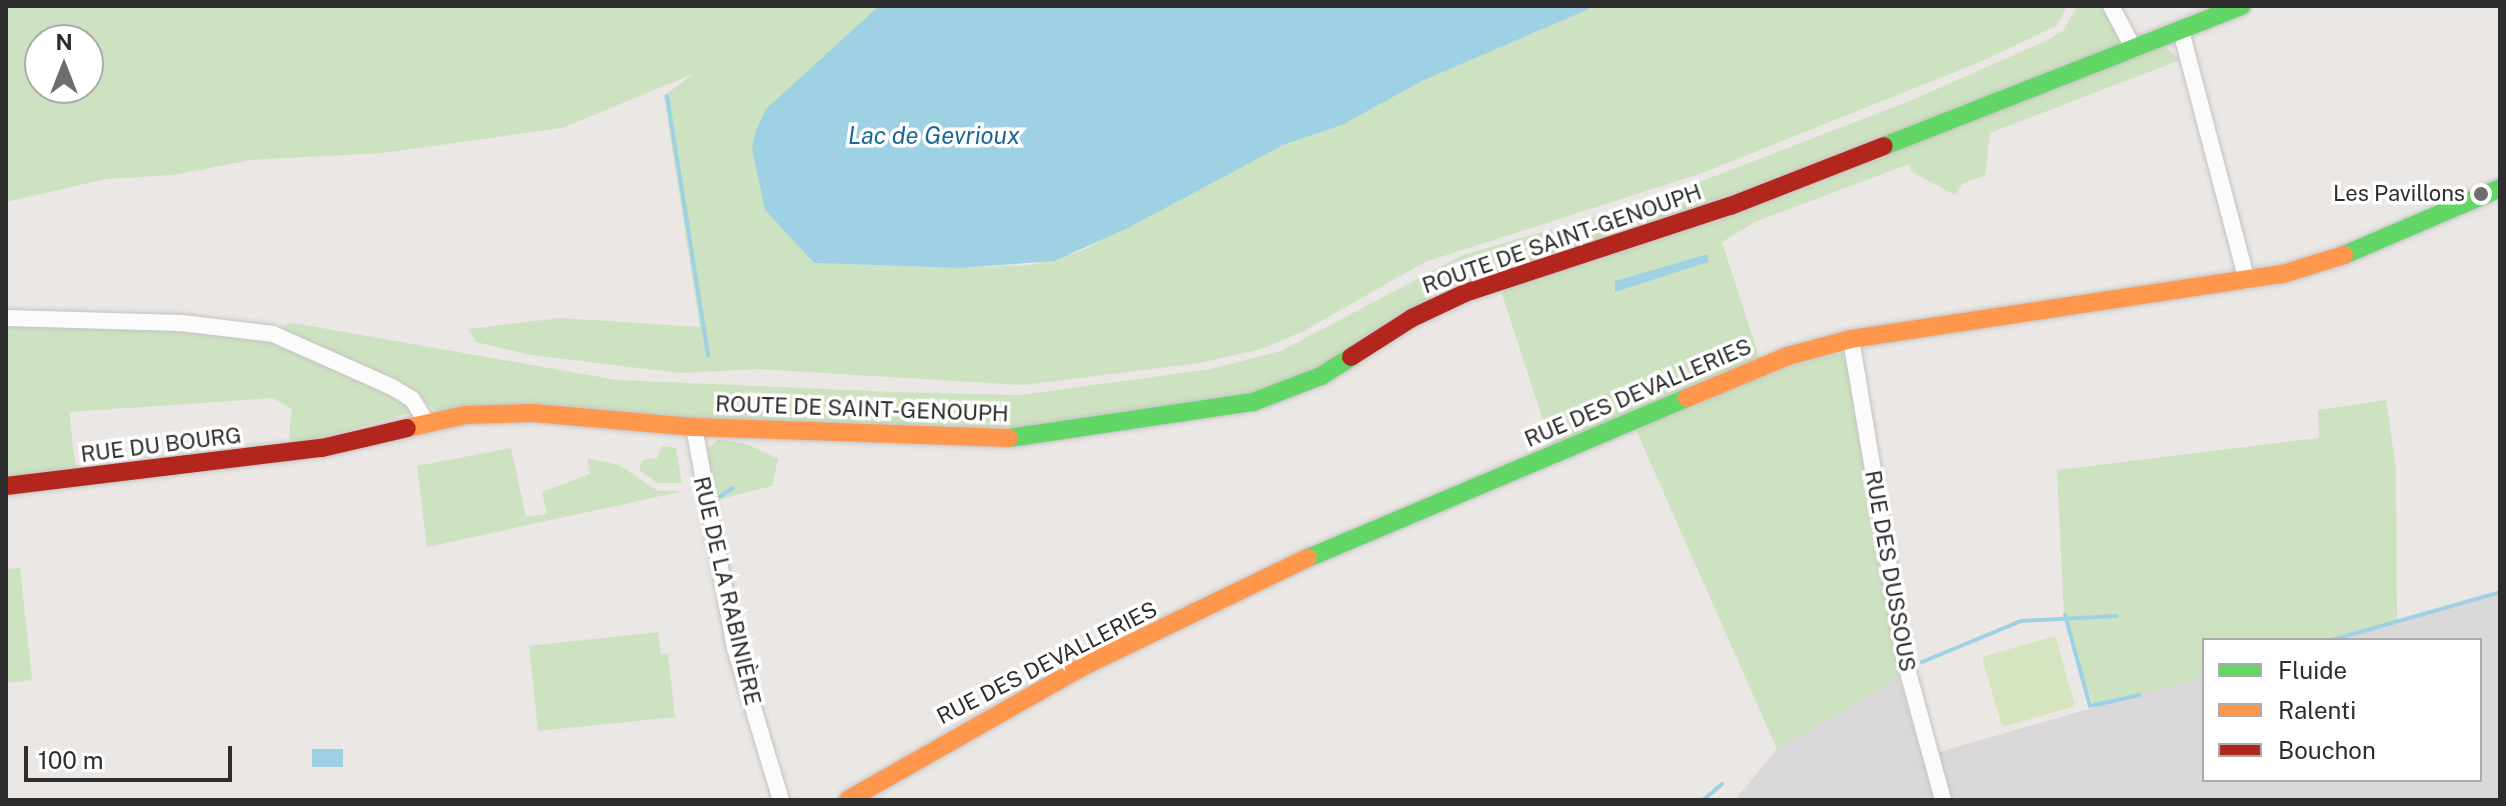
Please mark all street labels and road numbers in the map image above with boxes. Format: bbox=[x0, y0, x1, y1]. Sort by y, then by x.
street label: ROUTE DE SAINT-GENOUPH bbox=[1419, 179, 1705, 299]
street label: RUE DES DEVALLERIES bbox=[1521, 333, 1755, 453]
street label: ROUTE DE SAINT-GENOUPH bbox=[715, 391, 1009, 427]
street label: RUE DU BOURG bbox=[79, 422, 243, 468]
street label: RUE DES DUSSOUS bbox=[1859, 468, 1921, 674]
street label: RUE DE LA RABINIÈRE bbox=[688, 474, 766, 708]
street label: RUE DES DEVALLERIES bbox=[932, 596, 1162, 730]

